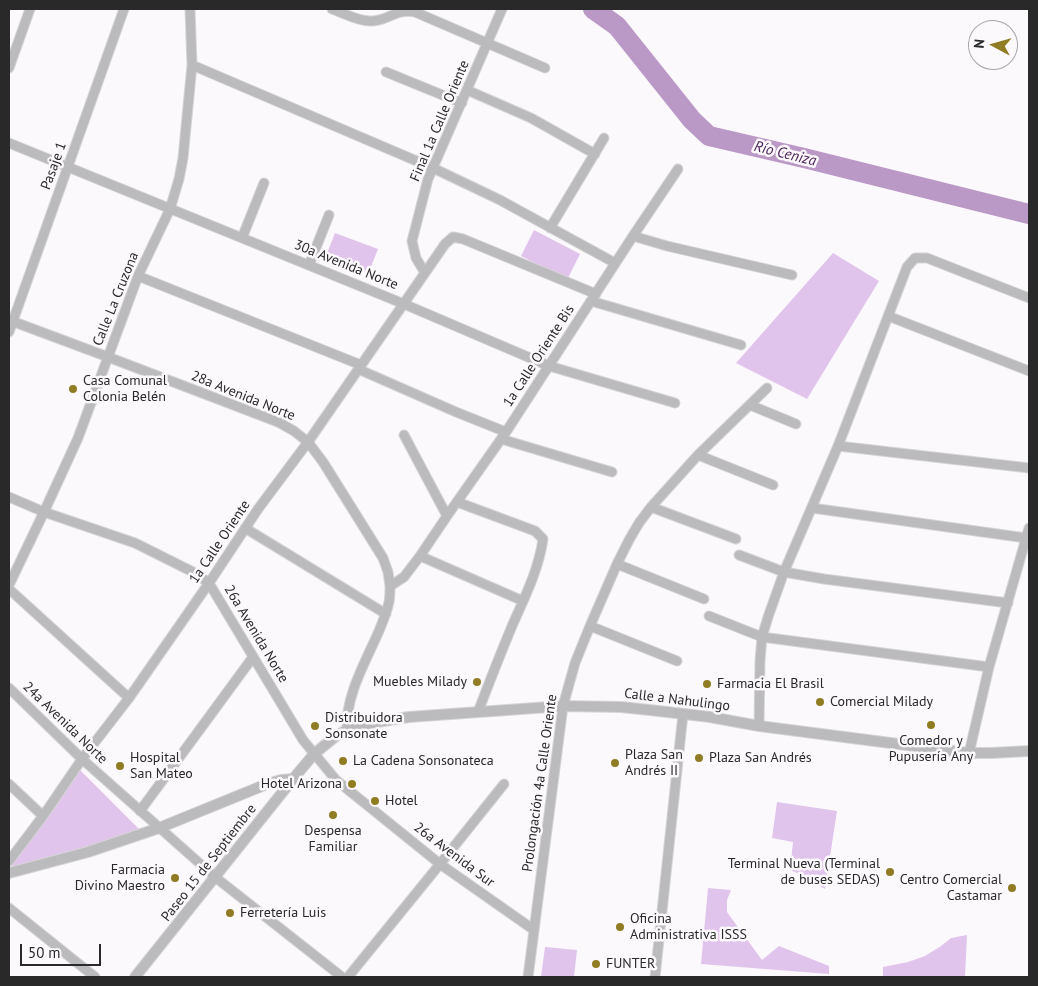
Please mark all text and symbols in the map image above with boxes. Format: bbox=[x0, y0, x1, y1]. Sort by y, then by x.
north arrow bbox=[968, 20, 1018, 70]
text: N bbox=[970, 38, 989, 49]
street label: Final 1a Calle Oriente bbox=[407, 58, 473, 184]
water label: Río Ceniza bbox=[752, 138, 818, 170]
street label: Pasaje 1 bbox=[38, 140, 70, 192]
street label: 30a Avenida Norte bbox=[291, 236, 401, 294]
street label: Calle La Cruzona bbox=[90, 250, 142, 348]
street label: 1a Calle Oriente Bis bbox=[500, 302, 578, 410]
street label: 28a Avenida Norte bbox=[188, 367, 298, 425]
place label: Casa Comunal Colonia Belén bbox=[83, 373, 167, 406]
marker: Casa Comunal Colonia Belén bbox=[67, 383, 79, 395]
street label: 1a Calle Oriente bbox=[186, 497, 254, 587]
street label: 26a Avenida Norte bbox=[220, 582, 292, 686]
place label: Muebles Milady bbox=[373, 674, 467, 690]
marker: Muebles Milady bbox=[471, 676, 483, 688]
place label: Farmacia El Brasil bbox=[717, 676, 824, 692]
street label: 24a Avenida Norte bbox=[19, 678, 111, 768]
marker: Farmacia El Brasil bbox=[701, 678, 713, 690]
street label: Calle a Nahulingo bbox=[623, 685, 731, 715]
street label: Prolongación 4a Calle Oriente bbox=[519, 693, 561, 873]
place label: Comercial Milady bbox=[830, 694, 933, 710]
marker: Comercial Milady bbox=[814, 696, 826, 708]
place label: Distribuidora Sonsonate bbox=[325, 710, 403, 742]
marker: Comedor y Pupusería Any bbox=[925, 719, 937, 731]
marker: Distribuidora Sonsonate bbox=[309, 720, 321, 732]
place label: Comedor y Pupusería Any bbox=[889, 733, 973, 766]
place label: Plaza San Andrés II bbox=[625, 747, 683, 780]
place label: Hospital San Mateo bbox=[130, 750, 193, 782]
place label: Plaza San Andrés bbox=[709, 750, 812, 766]
marker: Plaza San Andrés bbox=[693, 752, 705, 764]
place label: La Cadena Sonsonateca bbox=[353, 753, 494, 769]
marker: La Cadena Sonsonateca bbox=[337, 755, 349, 767]
marker: Plaza San Andrés II bbox=[609, 757, 621, 769]
marker: Hospital San Mateo bbox=[114, 760, 126, 772]
place label: Hotel Arizona bbox=[261, 776, 342, 792]
marker: Hotel Arizona bbox=[346, 778, 358, 790]
place label: Hotel bbox=[385, 793, 418, 809]
marker: Hotel bbox=[369, 795, 381, 807]
street label: Paseo 15 de Septiembre bbox=[158, 801, 260, 925]
marker: Despensa Familiar bbox=[327, 809, 339, 821]
street label: 26a Avenida Sur bbox=[410, 819, 498, 891]
place label: Despensa Familiar bbox=[304, 823, 362, 856]
place label: Terminal Nueva (Terminal de buses SEDAS) bbox=[728, 856, 880, 889]
place label: Farmacia Divino Maestro bbox=[75, 862, 165, 894]
marker: Terminal Nueva (Terminal de buses SEDAS) bbox=[884, 866, 896, 878]
marker: Farmacia Divino Maestro bbox=[169, 872, 181, 884]
place label: Centro Comercial Castamar bbox=[900, 872, 1002, 904]
marker: Centro Comercial Castamar bbox=[1006, 882, 1018, 894]
place label: Ferretería Luis bbox=[240, 905, 326, 921]
marker: Ferretería Luis bbox=[224, 907, 236, 919]
place label: Oficina Administrativa ISSS bbox=[630, 911, 747, 944]
marker: Oficina Administrativa ISSS bbox=[614, 921, 626, 933]
scale bar bbox=[22, 934, 104, 966]
text: 50 m bbox=[28, 943, 61, 962]
place label: FUNTER bbox=[606, 956, 655, 972]
marker: FUNTER bbox=[590, 958, 602, 970]

